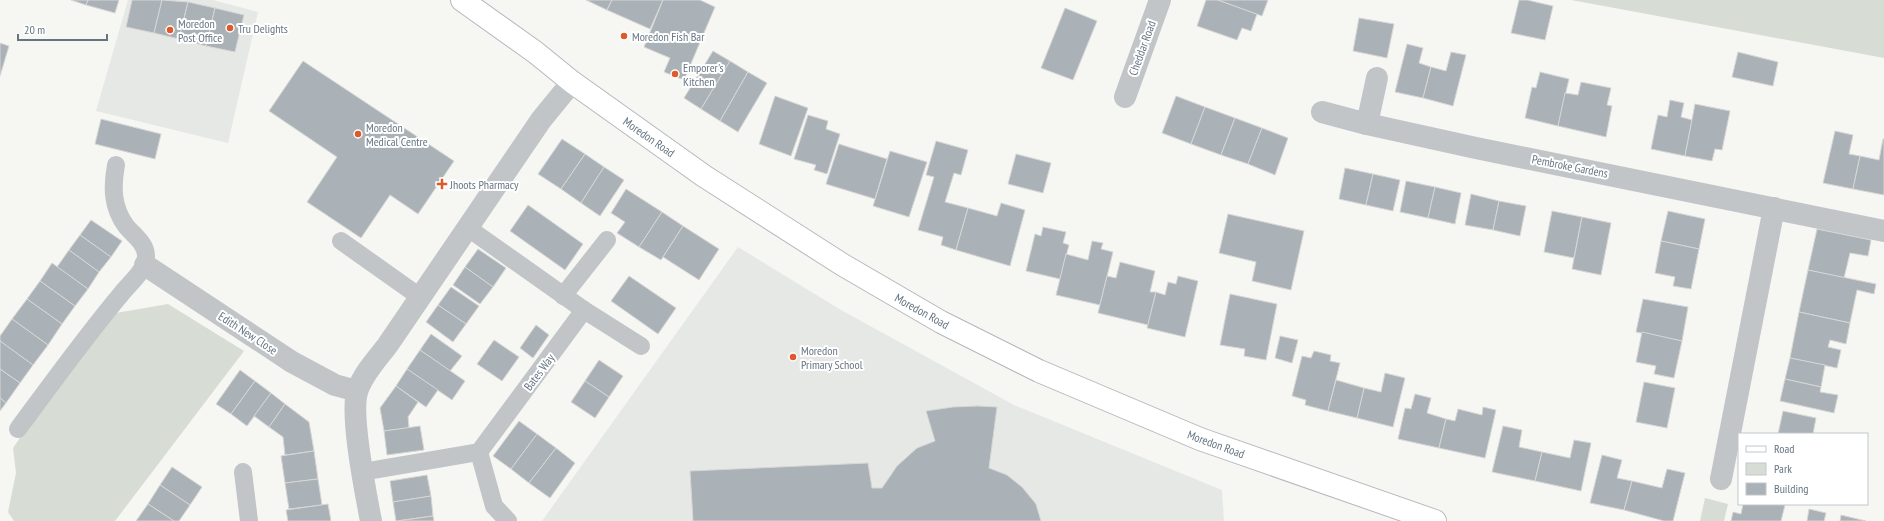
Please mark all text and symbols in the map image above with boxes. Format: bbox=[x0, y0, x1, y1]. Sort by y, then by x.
scale bar bbox=[18, 16, 107, 42]
place label: Moredon Post Office bbox=[178, 16, 222, 45]
street label: Cheddar Road bbox=[1125, 19, 1159, 77]
place label: Tru Delights bbox=[238, 21, 288, 36]
text: 20 m bbox=[24, 22, 45, 37]
marker: Tru Delights bbox=[225, 23, 235, 33]
marker: Moredon Post Office bbox=[165, 25, 175, 35]
place label: Moredon Fish Bar bbox=[632, 29, 705, 44]
marker: Moredon Fish Bar bbox=[619, 31, 629, 41]
place label: Emporer's Kitchen bbox=[683, 60, 724, 89]
marker: Emporer's Kitchen bbox=[670, 69, 680, 79]
street label: Moredon Road bbox=[620, 114, 678, 160]
place label: Moredon Medical Centre bbox=[366, 120, 428, 149]
marker: Moredon Medical Centre bbox=[353, 129, 363, 139]
street label: Pembroke Gardens bbox=[1531, 151, 1609, 181]
place label: Jhoots Pharmacy bbox=[449, 177, 519, 192]
marker: Jhoots Pharmacy bbox=[437, 179, 447, 189]
street label: Moredon Road bbox=[892, 290, 952, 332]
street label: Edith New Close bbox=[216, 308, 280, 358]
place label: Moredon Primary School bbox=[801, 343, 863, 372]
street label: Bates Way bbox=[520, 350, 558, 393]
marker: Moredon Primary School bbox=[788, 352, 798, 362]
street label: Moredon Road bbox=[1185, 427, 1247, 461]
legend bbox=[1738, 433, 1868, 505]
text: Road bbox=[1774, 441, 1794, 456]
text: Park bbox=[1774, 461, 1792, 476]
text: Building bbox=[1774, 481, 1809, 496]

